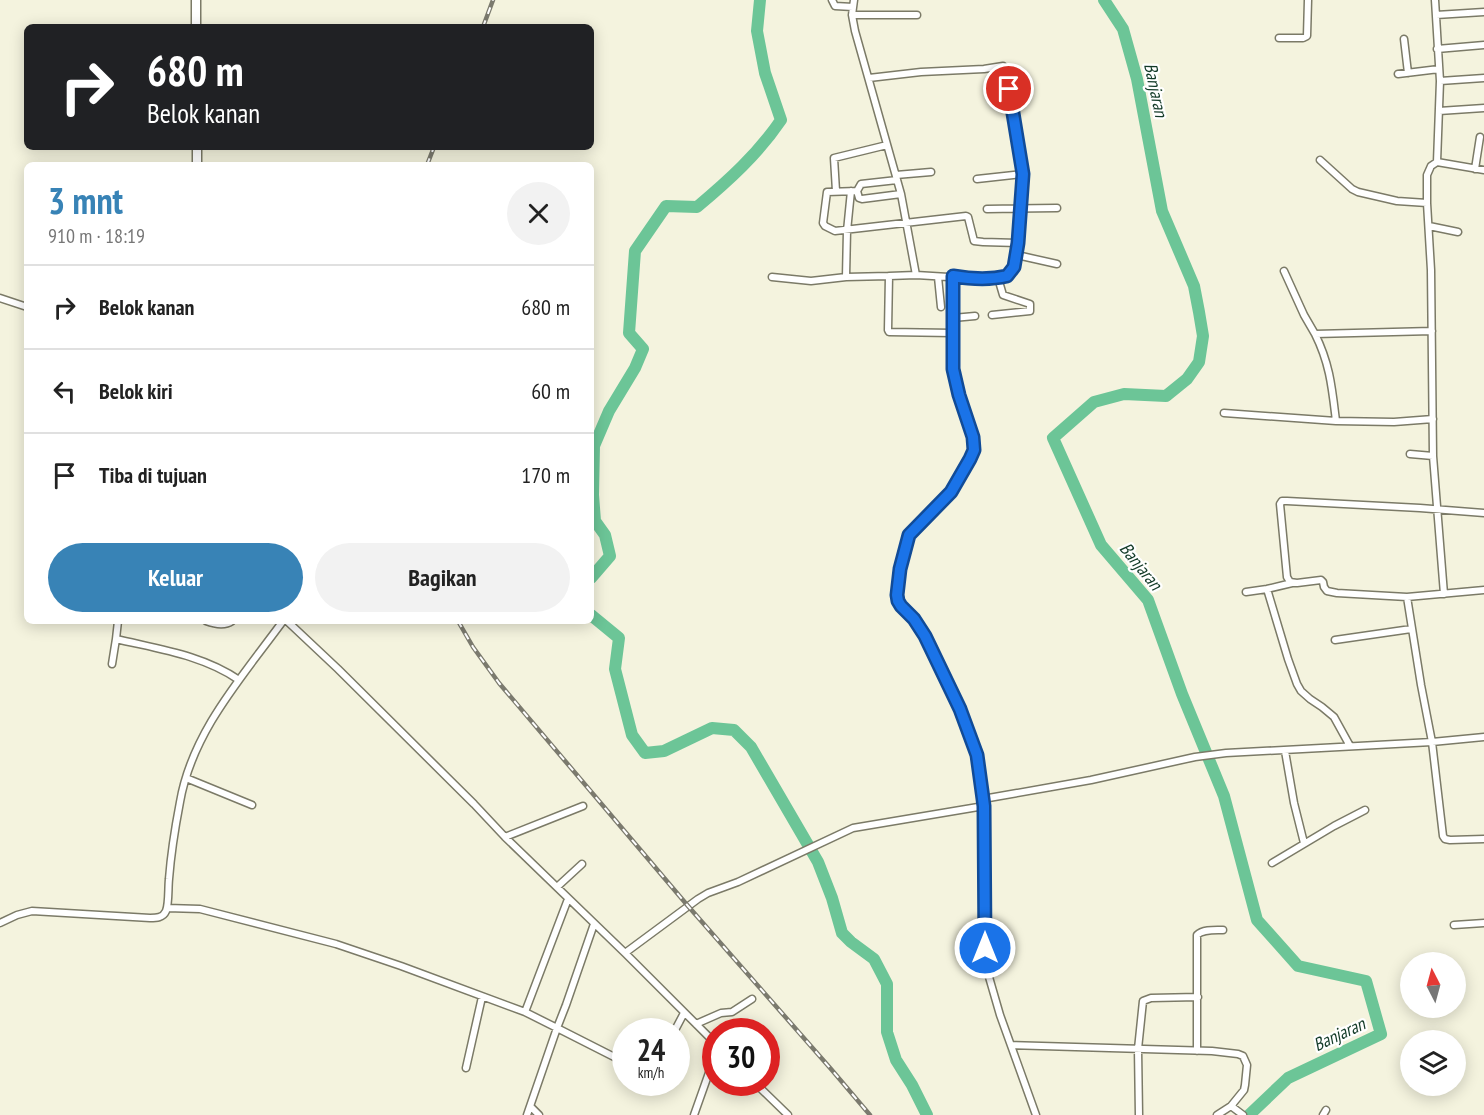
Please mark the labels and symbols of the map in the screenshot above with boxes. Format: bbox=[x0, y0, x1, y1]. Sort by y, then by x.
water label: Banjaran bbox=[1139, 61, 1173, 120]
pin bbox=[983, 63, 1034, 114]
water label: Banjaran bbox=[1115, 538, 1168, 595]
position arrow bbox=[953, 916, 1017, 980]
north arrow bbox=[1400, 952, 1466, 1018]
water label: Banjaran bbox=[1309, 1012, 1370, 1056]
speed limit sign: 30 bbox=[702, 1018, 780, 1096]

